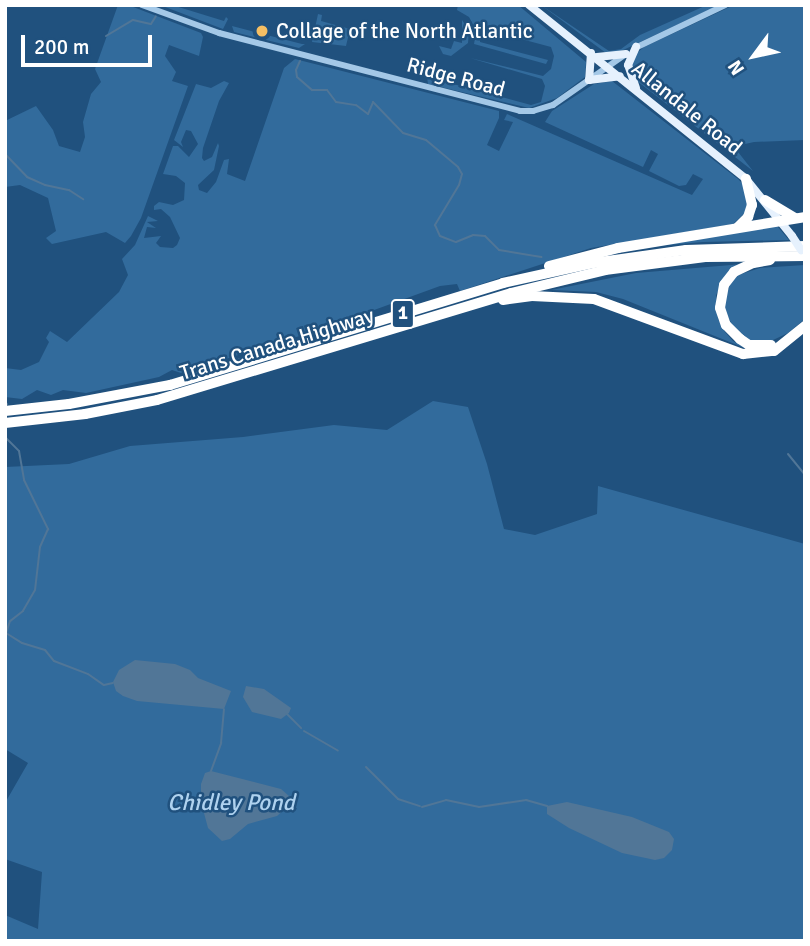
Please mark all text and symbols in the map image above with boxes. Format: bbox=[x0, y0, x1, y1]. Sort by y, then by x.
place label: Collage of the North Atlantic bbox=[276, 18, 533, 44]
scale bar bbox=[24, 21, 156, 65]
north arrow bbox=[719, 21, 789, 91]
marker: Collage of the North Atlantic bbox=[254, 23, 270, 39]
text: 200 m bbox=[34, 34, 89, 60]
street label: Ridge Road bbox=[404, 52, 508, 102]
text: N bbox=[723, 55, 750, 80]
street label: Allandale Road bbox=[627, 56, 747, 160]
road number: 1 bbox=[391, 298, 415, 330]
street label: Trans Canada Highway bbox=[177, 302, 377, 386]
water label: Chidley Pond bbox=[167, 789, 295, 817]

